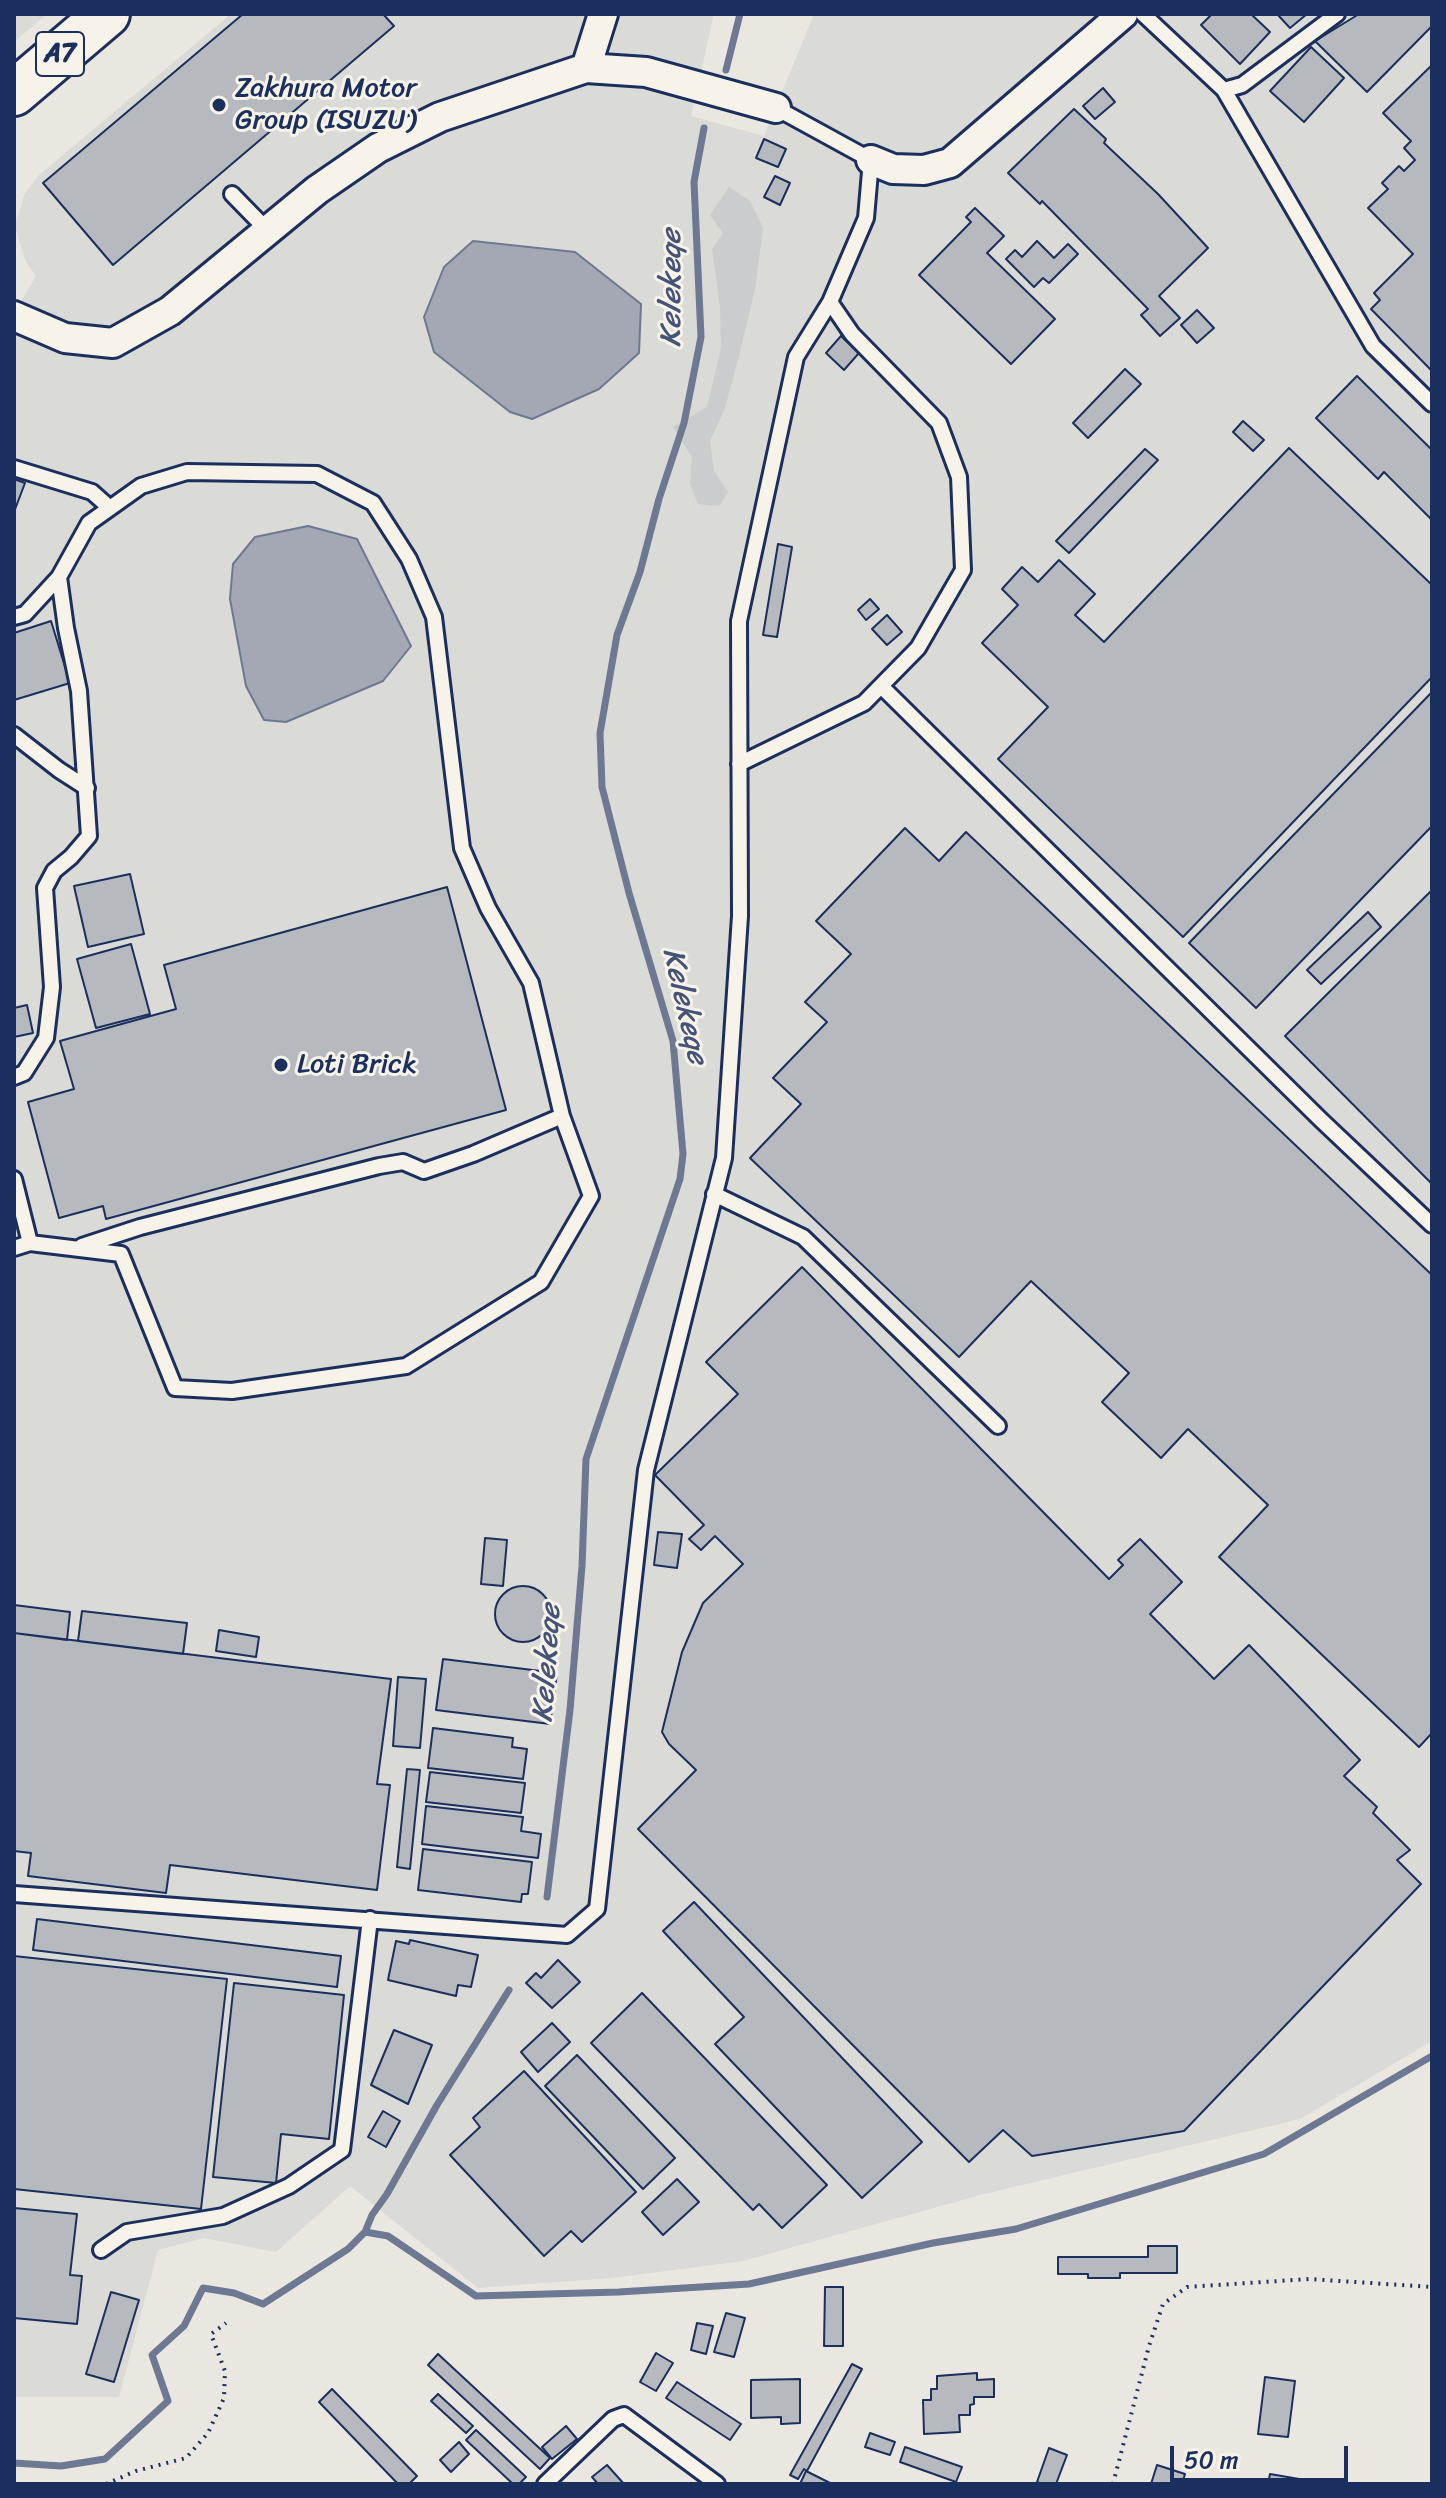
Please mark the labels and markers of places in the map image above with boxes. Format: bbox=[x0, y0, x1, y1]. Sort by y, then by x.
place label: Zakhura Motor Group (ISUZU) bbox=[235, 72, 417, 138]
marker: Zakhura Motor Group (ISUZU) bbox=[210, 96, 228, 114]
place label: Loti Brick bbox=[297, 1048, 417, 1082]
marker: Loti Brick bbox=[272, 1056, 290, 1074]

